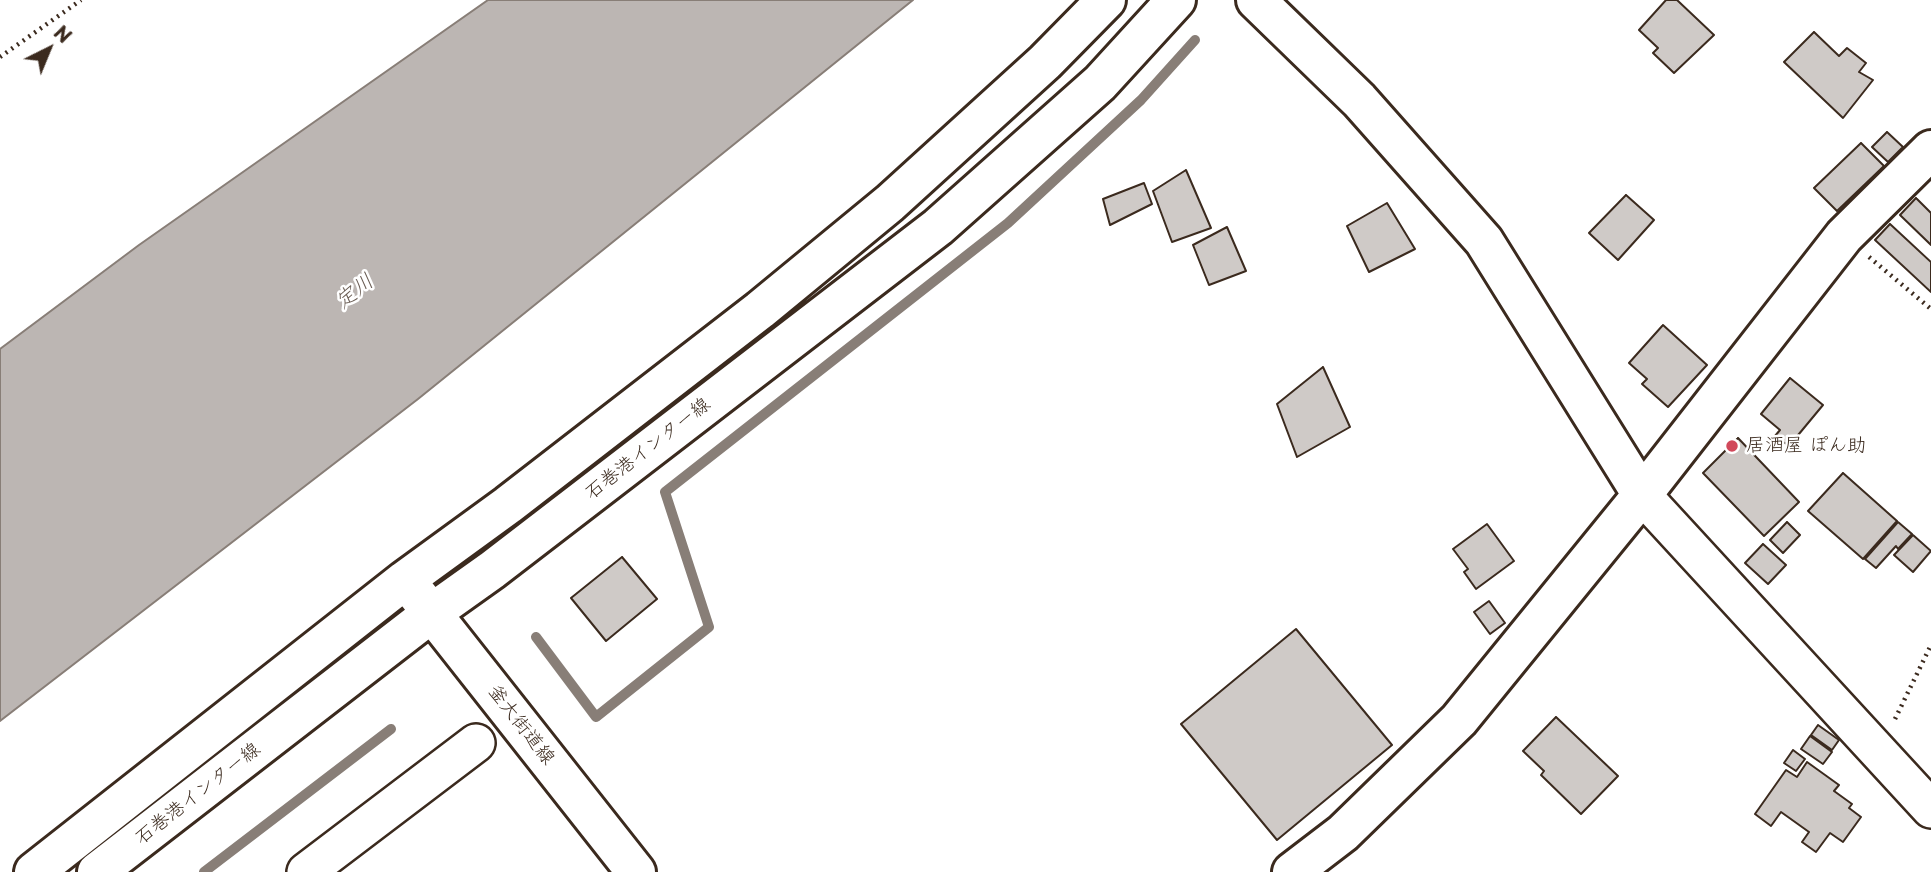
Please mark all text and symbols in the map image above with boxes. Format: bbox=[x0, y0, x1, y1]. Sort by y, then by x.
north arrow bbox=[14, 14, 84, 84]
text: N bbox=[48, 18, 78, 49]
water label: 定川 bbox=[331, 269, 379, 315]
street label: 石巻港インター線 bbox=[581, 393, 715, 505]
place label: 居酒屋 ぽん助 bbox=[1746, 435, 1866, 457]
marker: 居酒屋 ぽん助 bbox=[1724, 438, 1740, 454]
street label: 釜大街道線 bbox=[483, 681, 559, 769]
street label: 石巻港インター線 bbox=[131, 738, 265, 850]

